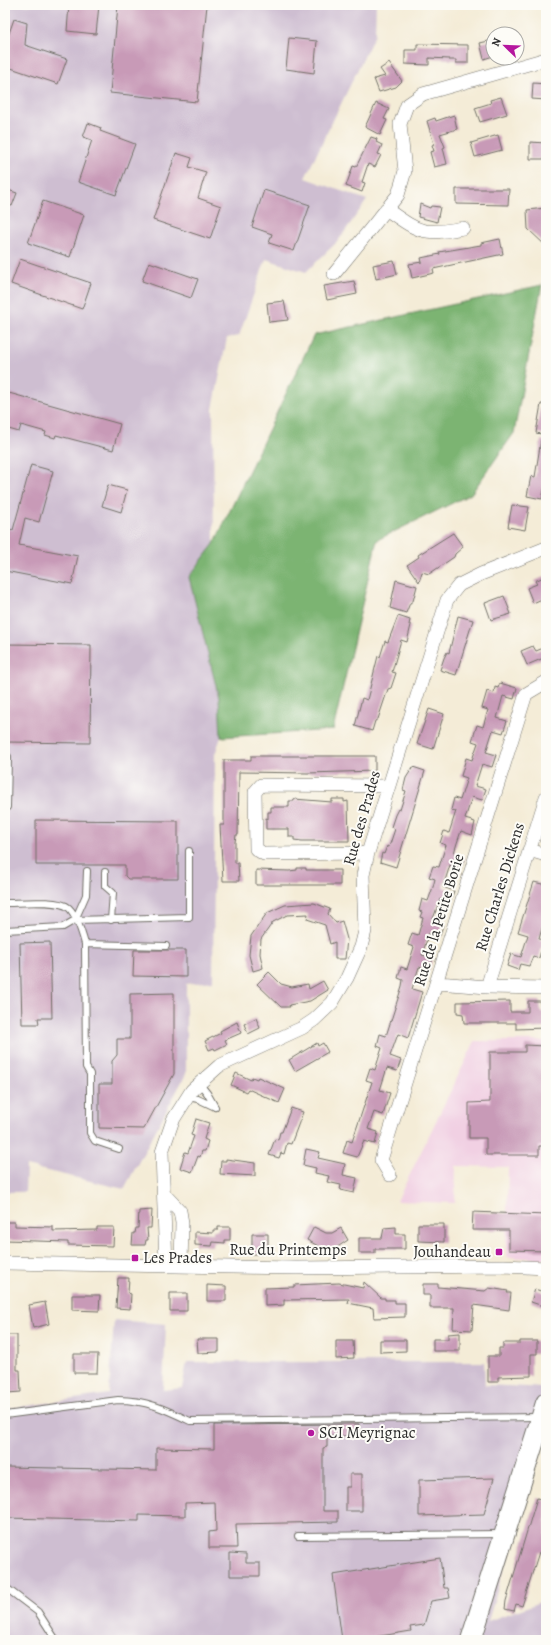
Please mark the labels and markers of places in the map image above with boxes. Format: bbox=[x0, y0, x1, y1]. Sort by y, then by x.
place label: Jouhandeau bbox=[413, 1241, 491, 1263]
place label: Les Prades bbox=[143, 1247, 212, 1269]
marker: Jouhandeau bbox=[494, 1247, 504, 1257]
marker: Les Prades bbox=[130, 1253, 140, 1263]
place label: SCI Meyrignac bbox=[319, 1422, 416, 1444]
marker: SCI Meyrignac bbox=[306, 1428, 316, 1438]

